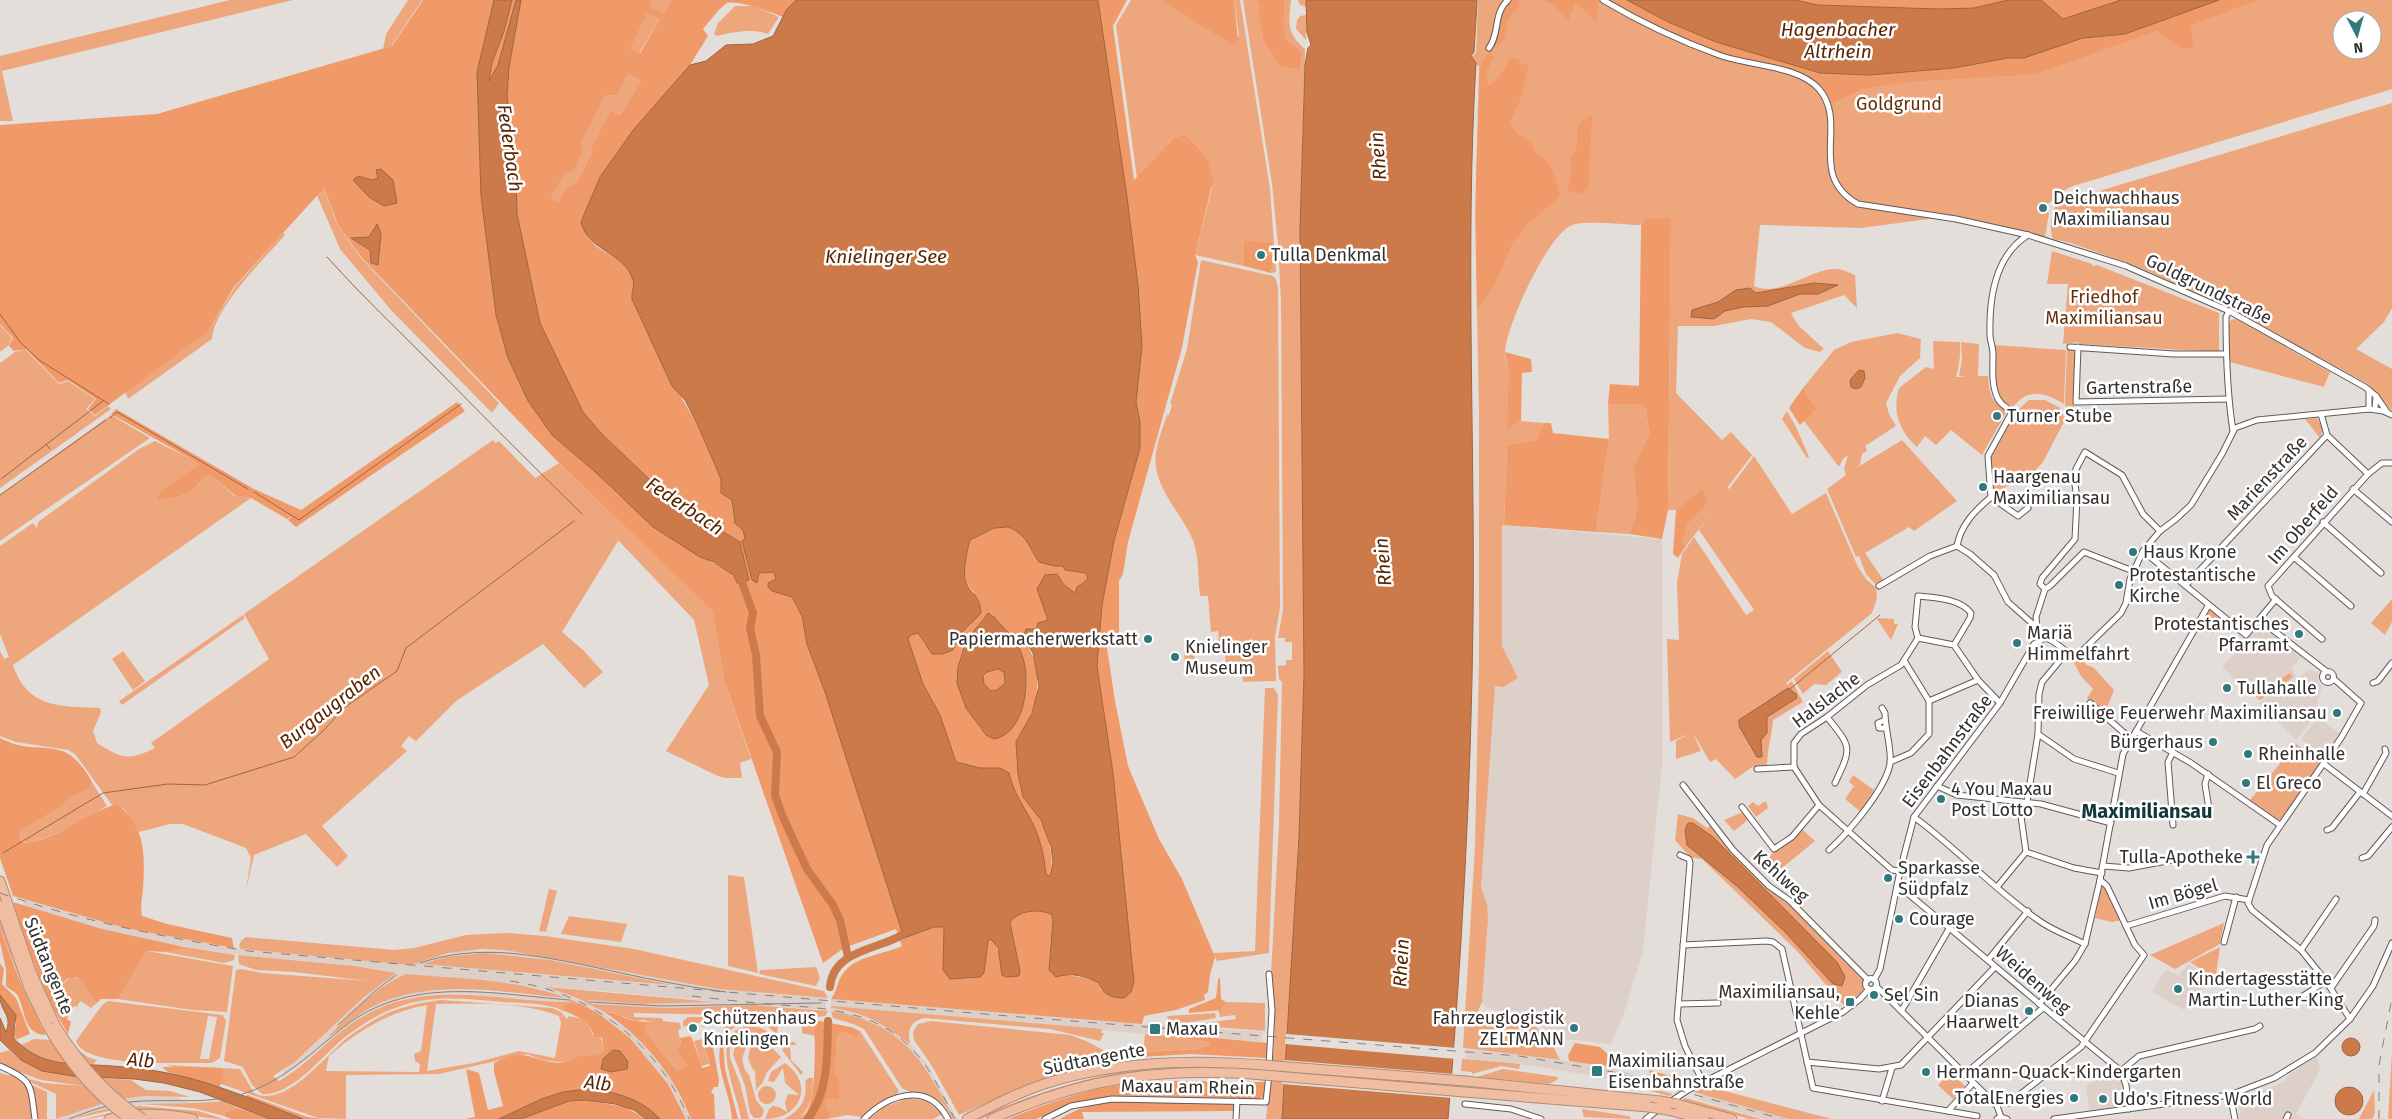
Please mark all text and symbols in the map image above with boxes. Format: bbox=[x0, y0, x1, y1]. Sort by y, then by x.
north arrow bbox=[2332, 10, 2382, 60]
water label: Hagenbacher Altrhein bbox=[1781, 18, 1896, 63]
text: N bbox=[2353, 38, 2364, 56]
park label: Goldgrund bbox=[1856, 93, 1942, 115]
water label: Federbach bbox=[492, 103, 528, 193]
water label: Rhein bbox=[1365, 131, 1391, 181]
place label: Deichwachhaus Maximiliansau bbox=[2053, 187, 2180, 230]
marker: Deichwachhaus Maximiliansau bbox=[2037, 202, 2049, 214]
place label: Tulla Denkmal bbox=[1271, 244, 1387, 266]
water label: Knielinger See bbox=[825, 245, 947, 268]
marker: Tulla Denkmal bbox=[1255, 249, 1267, 261]
street label: Goldgrundstraße bbox=[2142, 249, 2276, 329]
park label: Friedhof Maximiliansau bbox=[2045, 286, 2163, 329]
street label: Gartenstraße bbox=[2086, 375, 2192, 399]
place label: Turner Stube bbox=[2007, 405, 2112, 427]
marker: Turner Stube bbox=[1991, 410, 2003, 422]
street label: Marienstraße bbox=[2222, 431, 2312, 525]
place label: Haargenau Maximiliansau bbox=[1993, 466, 2110, 509]
water label: Federbach bbox=[642, 472, 728, 540]
marker: Haargenau Maximiliansau bbox=[1977, 481, 1989, 493]
street label: Im Oberfeld bbox=[2263, 481, 2343, 569]
water label: Rhein bbox=[1369, 537, 1397, 587]
place label: Haus Krone bbox=[2143, 541, 2237, 563]
marker: Haus Krone bbox=[2127, 546, 2139, 558]
place label: Protestantische Kirche bbox=[2129, 564, 2256, 607]
marker: Protestantische Kirche bbox=[2113, 579, 2125, 591]
place label: Protestantisches Pfarramt bbox=[2153, 613, 2289, 656]
place label: Mariä Himmelfahrt bbox=[2027, 622, 2130, 665]
place label: Papiermacherwerkstatt bbox=[949, 628, 1138, 650]
marker: Protestantisches Pfarramt bbox=[2293, 628, 2305, 640]
marker: Papiermacherwerkstatt bbox=[1142, 633, 1154, 645]
place label: Knielinger Museum bbox=[1185, 636, 1268, 679]
marker: Mariä Himmelfahrt bbox=[2011, 637, 2023, 649]
marker: Knielinger Museum bbox=[1169, 651, 1181, 663]
water label: Burgaugraben bbox=[275, 660, 385, 754]
street label: Halslache bbox=[1788, 667, 1864, 733]
place label: Tullahalle bbox=[2237, 677, 2317, 699]
marker: Tullahalle bbox=[2221, 682, 2233, 694]
street label: Eisenbahnstraße bbox=[1897, 690, 1997, 812]
place label: Freiwillige Feuerwehr Maximiliansau bbox=[2033, 702, 2327, 724]
marker: Freiwillige Feuerwehr Maximiliansau bbox=[2331, 707, 2343, 719]
place label: Bürgerhaus bbox=[2110, 731, 2203, 753]
marker: Bürgerhaus bbox=[2207, 736, 2219, 748]
place label: Rheinhalle bbox=[2258, 743, 2345, 765]
marker: Rheinhalle bbox=[2242, 748, 2254, 760]
place label: El Greco bbox=[2256, 772, 2322, 794]
marker: El Greco bbox=[2240, 777, 2252, 789]
place label: 4 You Maxau Post Lotto bbox=[1951, 778, 2052, 821]
marker: 4 You Maxau Post Lotto bbox=[1935, 793, 1947, 805]
district label: Maximiliansau bbox=[2081, 799, 2213, 823]
street label: Kehlweg bbox=[1748, 845, 1814, 907]
place label: Tulla-Apotheke bbox=[2120, 846, 2243, 868]
marker: Tulla-Apotheke bbox=[2247, 851, 2259, 863]
place label: Sparkasse Südpfalz bbox=[1898, 857, 1980, 900]
marker: Sparkasse Südpfalz bbox=[1882, 872, 1894, 884]
street label: Im Bögel bbox=[2146, 874, 2220, 914]
place label: Courage bbox=[1909, 908, 1975, 930]
marker: Courage bbox=[1893, 913, 1905, 925]
street label: Südtangente bbox=[19, 914, 79, 1018]
water label: Rhein bbox=[1388, 938, 1414, 988]
street label: Weidenweg bbox=[1991, 941, 2076, 1019]
place label: Kindertagesstätte Martin-Luther-King bbox=[2188, 968, 2344, 1011]
place label: Maximiliansau, Kehle bbox=[1718, 981, 1840, 1024]
marker: Kindertagesstätte Martin-Luther-King bbox=[2172, 983, 2184, 995]
place label: Sel Sin bbox=[1884, 984, 1939, 1006]
marker: Sel Sin bbox=[1868, 989, 1880, 1001]
place label: Dianas Haarwelt bbox=[1946, 990, 2019, 1033]
marker: Maximiliansau, Kehle bbox=[1844, 996, 1856, 1008]
marker: Dianas Haarwelt bbox=[2023, 1005, 2035, 1017]
place label: Schützenhaus Knielingen bbox=[703, 1007, 816, 1050]
place label: Fahrzeuglogistik ZELTMANN bbox=[1432, 1007, 1565, 1050]
place label: Maxau bbox=[1166, 1018, 1219, 1040]
marker: Schützenhaus Knielingen bbox=[687, 1022, 699, 1034]
marker: Maxau bbox=[1148, 1022, 1162, 1036]
marker: Fahrzeuglogistik ZELTMANN bbox=[1568, 1022, 1580, 1034]
street label: Südtangente bbox=[1041, 1038, 1147, 1080]
water label: Alb bbox=[125, 1047, 156, 1073]
place label: Maximiliansau Eisenbahnstraße bbox=[1608, 1050, 1744, 1093]
place label: Hermann-Quack-Kindergarten bbox=[1936, 1061, 2182, 1083]
marker: Maximiliansau Eisenbahnstraße bbox=[1590, 1064, 1604, 1078]
marker: Hermann-Quack-Kindergarten bbox=[1920, 1066, 1932, 1078]
water label: Alb bbox=[582, 1070, 613, 1096]
street label: Maxau am Rhein bbox=[1121, 1075, 1255, 1099]
place label: TotalEnergies bbox=[1955, 1087, 2064, 1109]
place label: Udo's Fitness World bbox=[2113, 1088, 2273, 1110]
marker: TotalEnergies bbox=[2068, 1092, 2080, 1104]
marker: Udo's Fitness World bbox=[2097, 1093, 2109, 1105]

